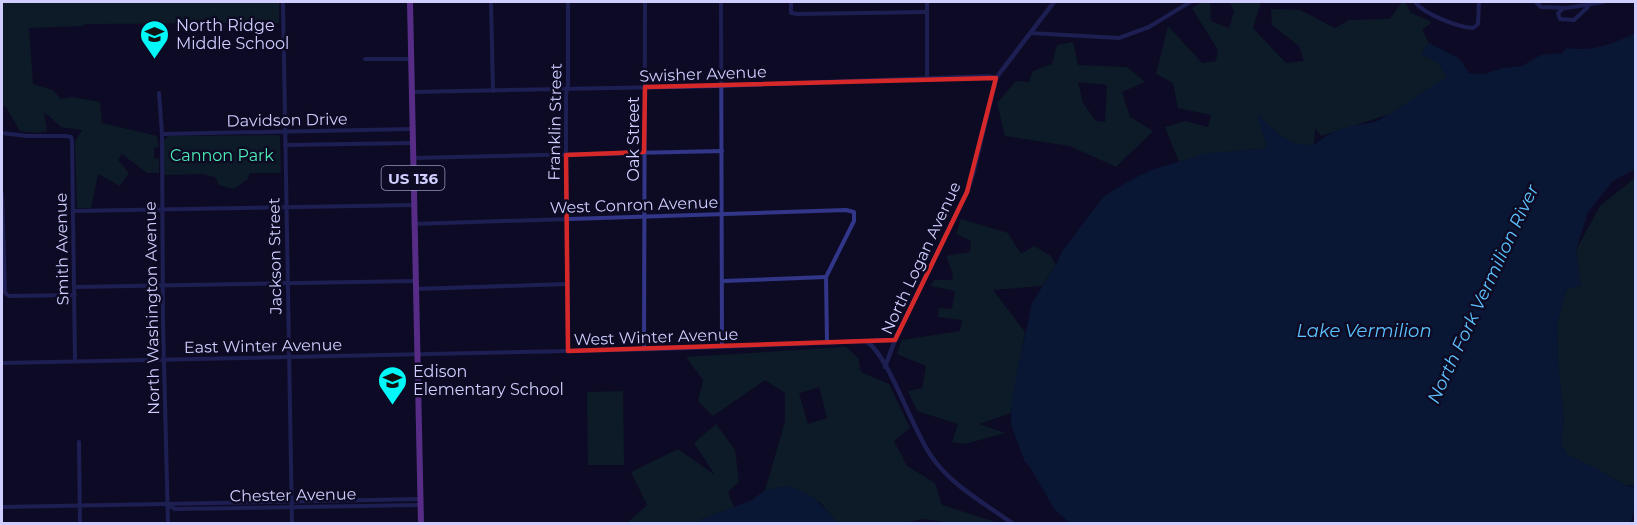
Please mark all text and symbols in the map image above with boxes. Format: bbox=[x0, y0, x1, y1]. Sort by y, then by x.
place label: North Ridge Middle School bbox=[176, 16, 289, 53]
school or university icon: North Ridge Middle School bbox=[139, 18, 171, 60]
street label: Swisher Avenue bbox=[639, 62, 767, 86]
street label: Franklin Street bbox=[544, 63, 566, 181]
street label: Oak Street bbox=[624, 96, 643, 182]
street label: Davidson Drive bbox=[226, 109, 348, 131]
park label: Cannon Park bbox=[170, 146, 274, 165]
road number: US 136 bbox=[382, 166, 444, 190]
street label: North Logan Avenue bbox=[877, 179, 965, 337]
water label: North Fork Vermilion River bbox=[1422, 180, 1544, 407]
street label: Smith Avenue bbox=[52, 192, 72, 306]
street label: West Conron Avenue bbox=[549, 193, 719, 217]
street label: Jackson Street bbox=[264, 197, 286, 316]
street label: North Washington Avenue bbox=[141, 201, 163, 415]
water label: Lake Vermilion bbox=[1296, 320, 1432, 342]
street label: West Winter Avenue bbox=[573, 325, 739, 349]
street label: East Winter Avenue bbox=[184, 335, 342, 357]
place label: Edison Elementary School bbox=[413, 362, 564, 399]
school or university icon: Edison Elementary School bbox=[376, 364, 408, 406]
street label: Chester Avenue bbox=[230, 484, 356, 506]

